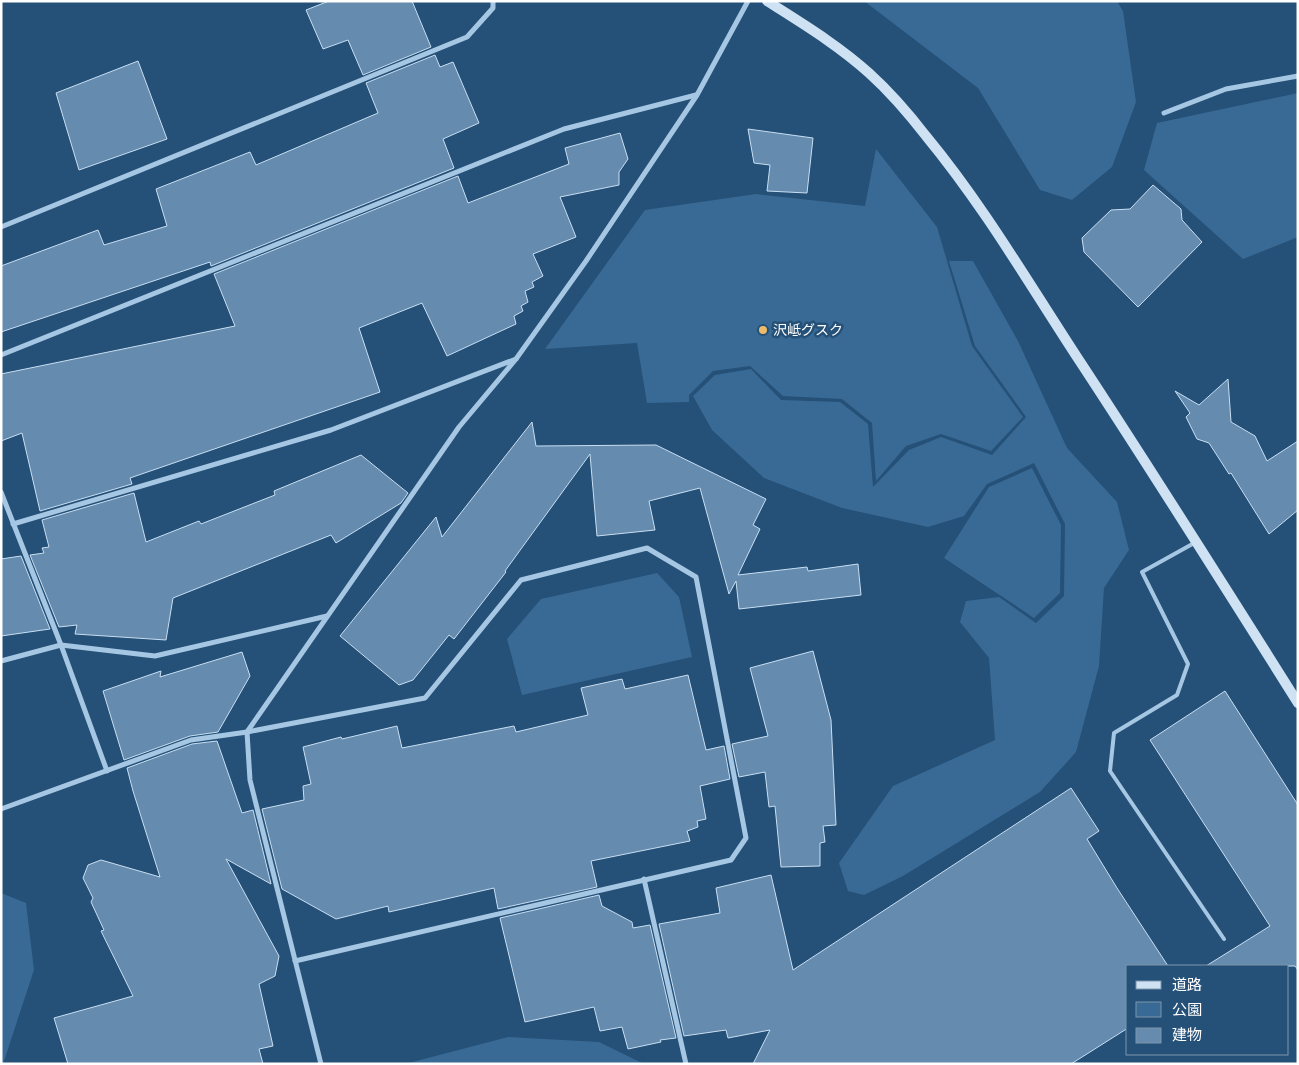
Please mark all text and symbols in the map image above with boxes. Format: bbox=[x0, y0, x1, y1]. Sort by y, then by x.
place label: 沢岻グスク bbox=[773, 322, 843, 338]
marker: 沢岻グスク bbox=[757, 324, 769, 336]
legend bbox=[1126, 965, 1289, 1055]
text: 道路 bbox=[1172, 976, 1202, 993]
text: 公園 bbox=[1172, 1001, 1202, 1018]
text: 建物 bbox=[1172, 1026, 1202, 1043]

